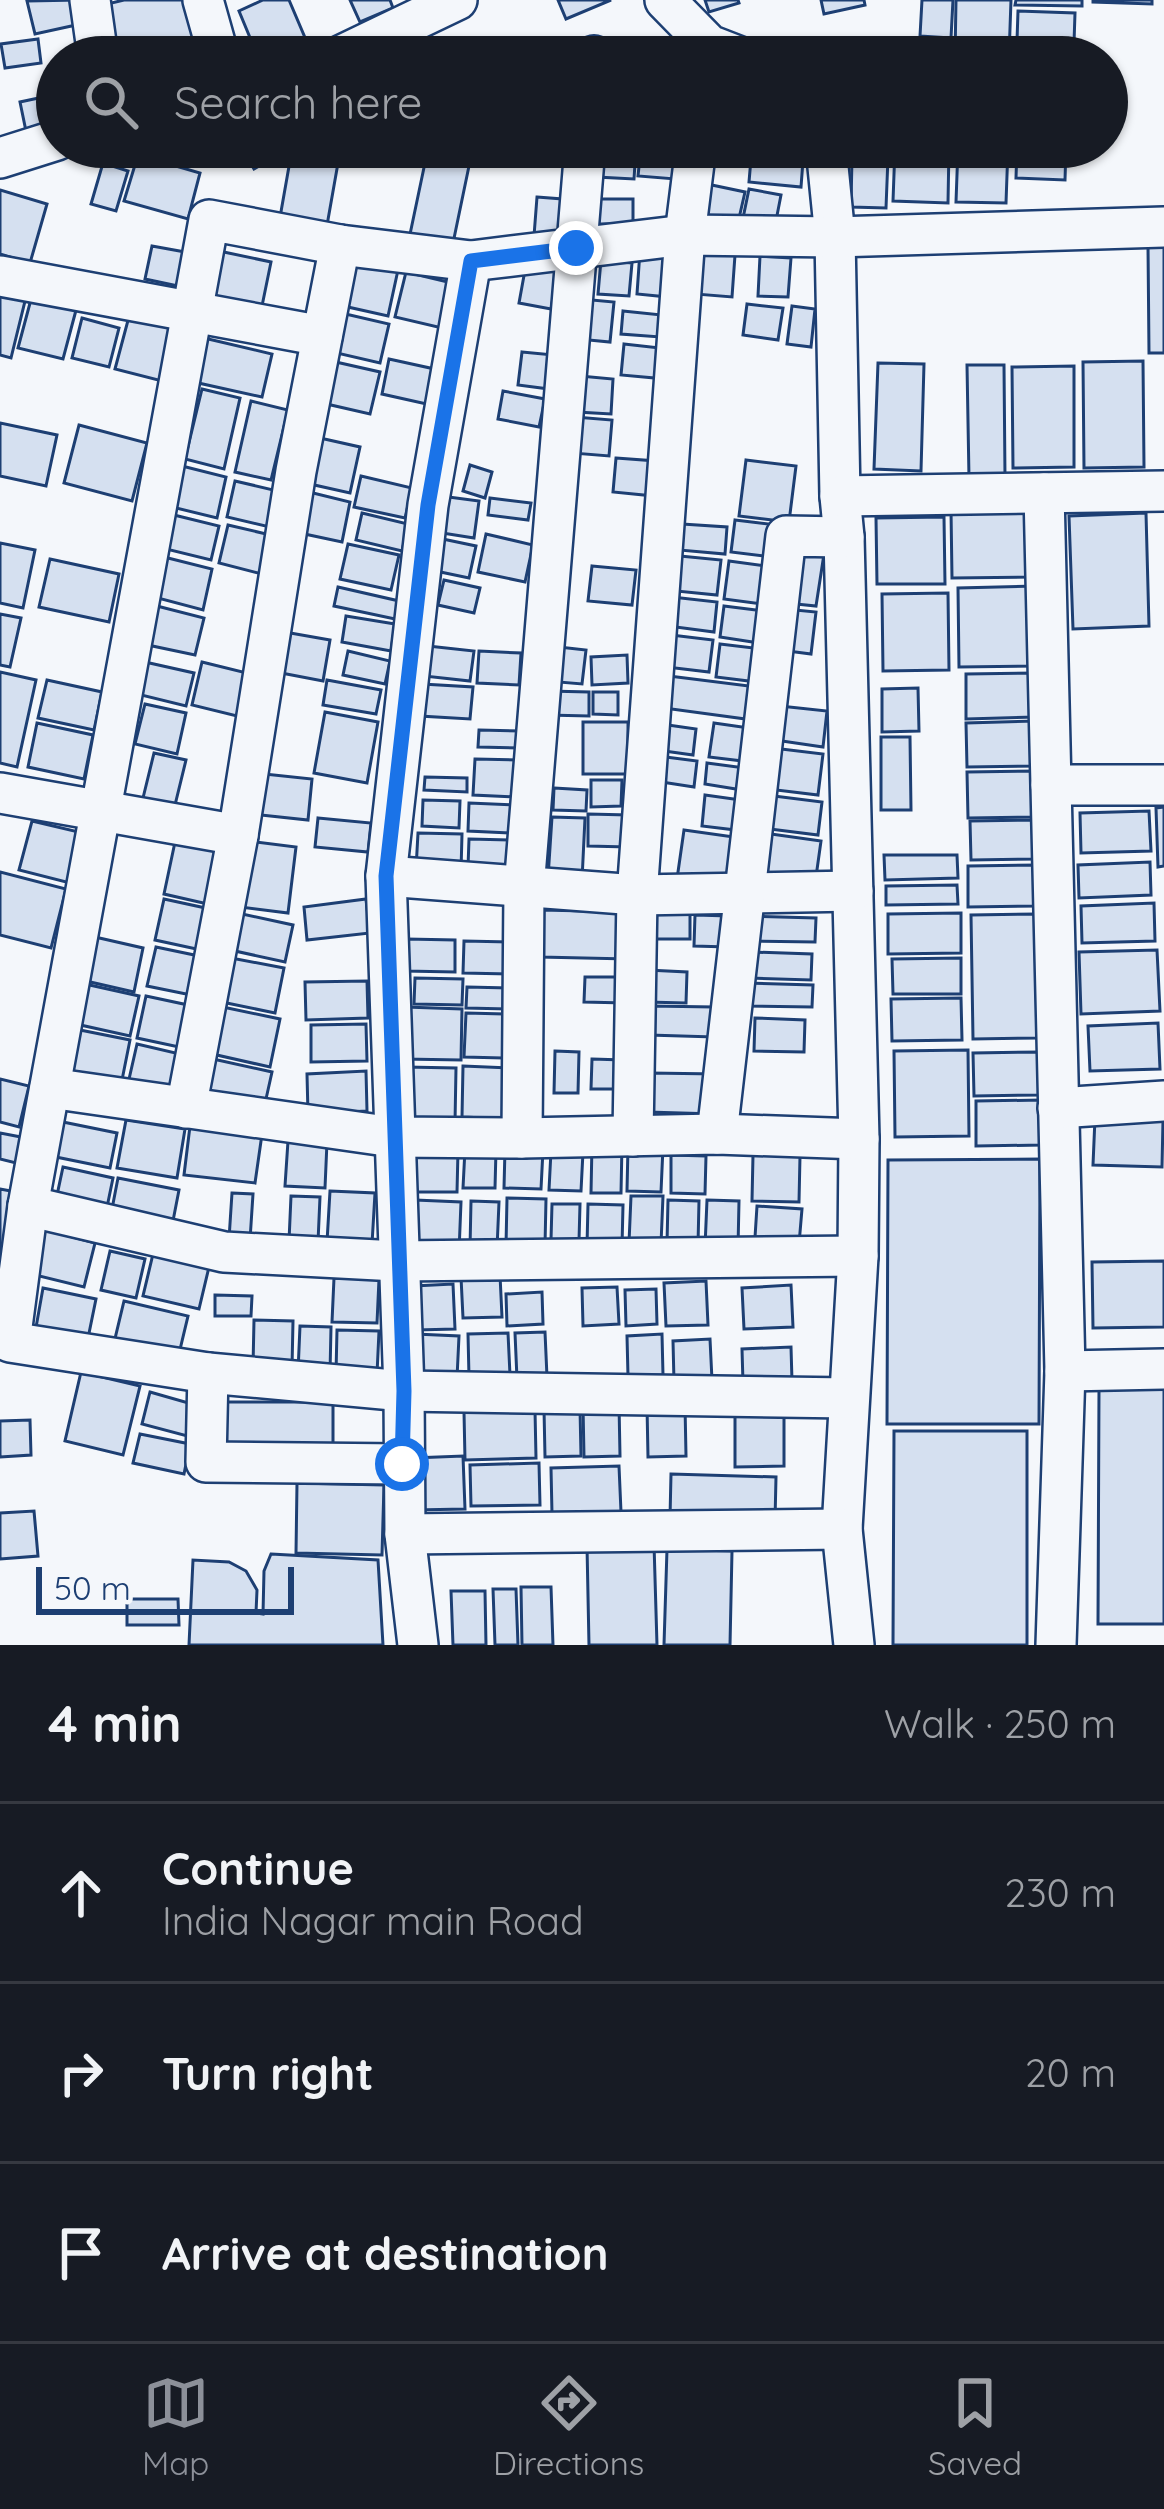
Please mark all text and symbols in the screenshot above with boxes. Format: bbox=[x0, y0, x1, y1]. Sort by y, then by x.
search box bbox=[36, 36, 1128, 168]
icon: search bbox=[78, 69, 144, 135]
text: Search here bbox=[174, 74, 422, 130]
route end bbox=[549, 221, 603, 275]
route start bbox=[375, 1437, 429, 1491]
scale bar bbox=[36, 1561, 294, 1614]
text: 50 m bbox=[54, 1567, 131, 1608]
text: 4 min bbox=[48, 1691, 182, 1755]
text: Walk · 250 m bbox=[884, 1699, 1116, 1748]
text: Continue bbox=[162, 1840, 354, 1896]
icon: ahead bbox=[48, 1860, 114, 1926]
text: 230 m bbox=[1005, 1868, 1116, 1917]
text: India Nagar main Road bbox=[162, 1896, 584, 1945]
icon: right bbox=[48, 2040, 114, 2106]
text: Turn right bbox=[162, 2045, 374, 2101]
text: 20 m bbox=[1025, 2048, 1116, 2097]
icon: arrive bbox=[48, 2220, 114, 2286]
text: Arrive at destination bbox=[162, 2225, 608, 2281]
tab: Map bbox=[142, 2370, 209, 2483]
tab: Directions bbox=[493, 2370, 644, 2483]
tab: Saved bbox=[928, 2370, 1022, 2483]

